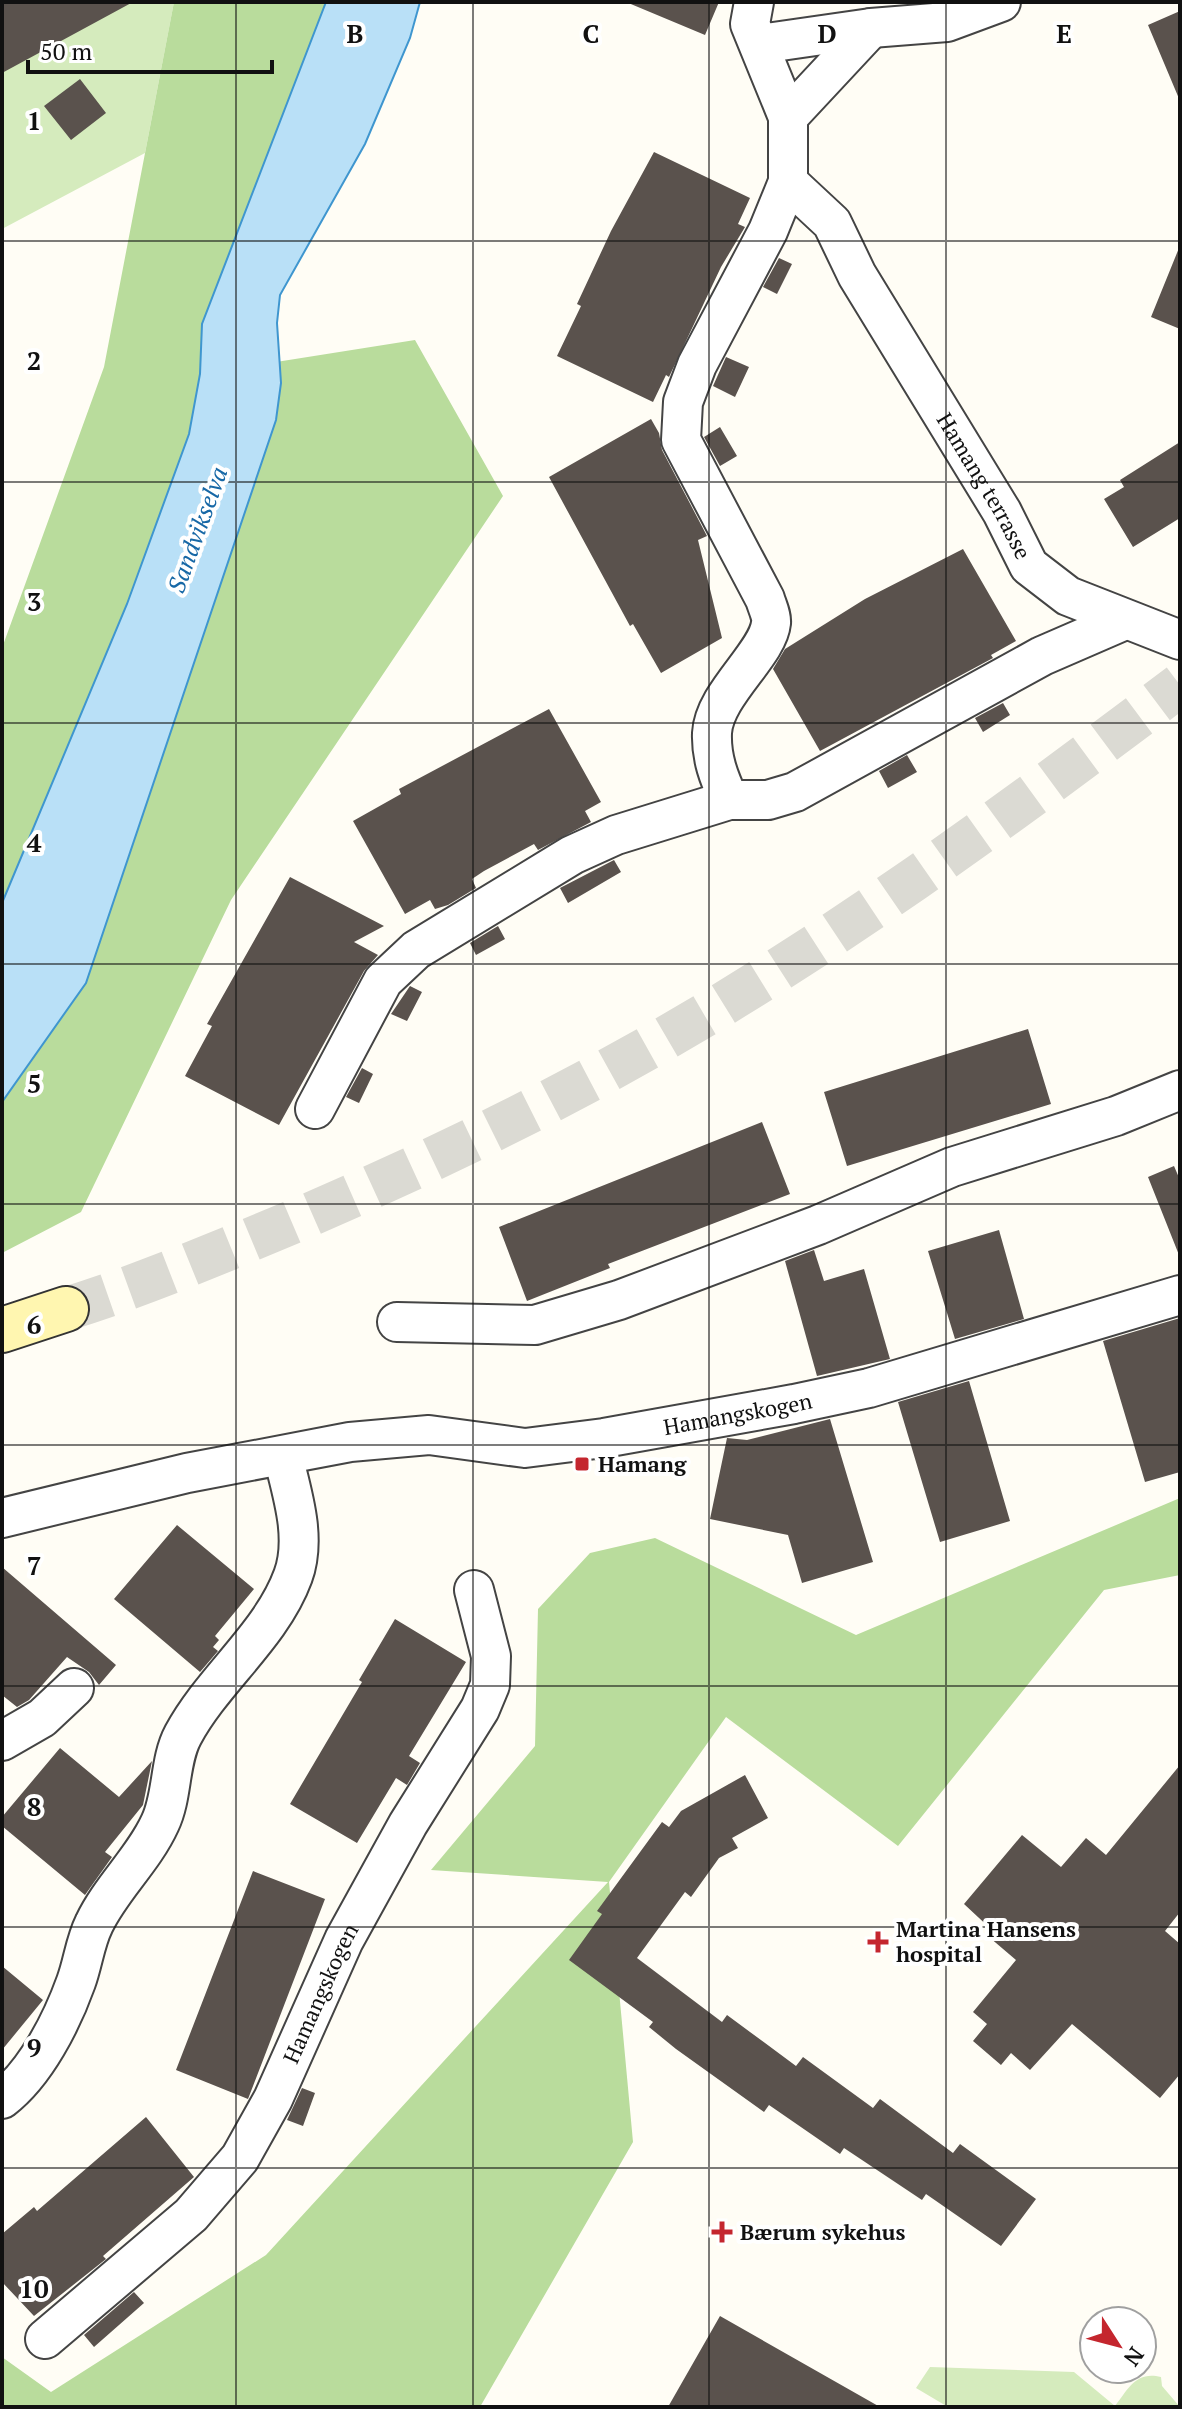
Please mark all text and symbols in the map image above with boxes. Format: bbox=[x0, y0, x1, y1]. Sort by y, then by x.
text: B bbox=[347, 16, 363, 50]
text: C bbox=[583, 16, 599, 50]
text: D bbox=[817, 16, 837, 50]
text: E bbox=[1056, 16, 1072, 50]
scale bar bbox=[28, 24, 272, 74]
text: 50 m bbox=[40, 35, 92, 67]
text: 1 bbox=[27, 103, 41, 137]
text: 2 bbox=[27, 343, 41, 377]
street label: Hamang terrasse bbox=[931, 407, 1038, 564]
water label: Sandvikselva bbox=[160, 462, 235, 597]
text: 3 bbox=[27, 584, 41, 618]
text: 4 bbox=[27, 825, 42, 859]
text: 5 bbox=[27, 1066, 41, 1100]
text: 6 bbox=[27, 1307, 41, 1341]
street label: Hamangskogen bbox=[661, 1386, 815, 1441]
place label: Hamang bbox=[598, 1449, 687, 1478]
marker: Hamang bbox=[573, 1455, 591, 1473]
text: 7 bbox=[27, 1548, 41, 1582]
text: 8 bbox=[27, 1789, 41, 1823]
place label: Martina Hansens hospital bbox=[896, 1914, 1076, 1968]
street label: Hamangskogen bbox=[276, 1918, 364, 2068]
marker: Martina Hansens hospital bbox=[867, 1931, 889, 1953]
text: 9 bbox=[27, 2030, 41, 2064]
place label: Bærum sykehus bbox=[740, 2217, 905, 2246]
marker: Bærum sykehus bbox=[711, 2221, 733, 2243]
text: 10 bbox=[19, 2271, 49, 2305]
north arrow bbox=[1078, 2305, 1158, 2385]
text: N bbox=[1118, 2342, 1151, 2373]

